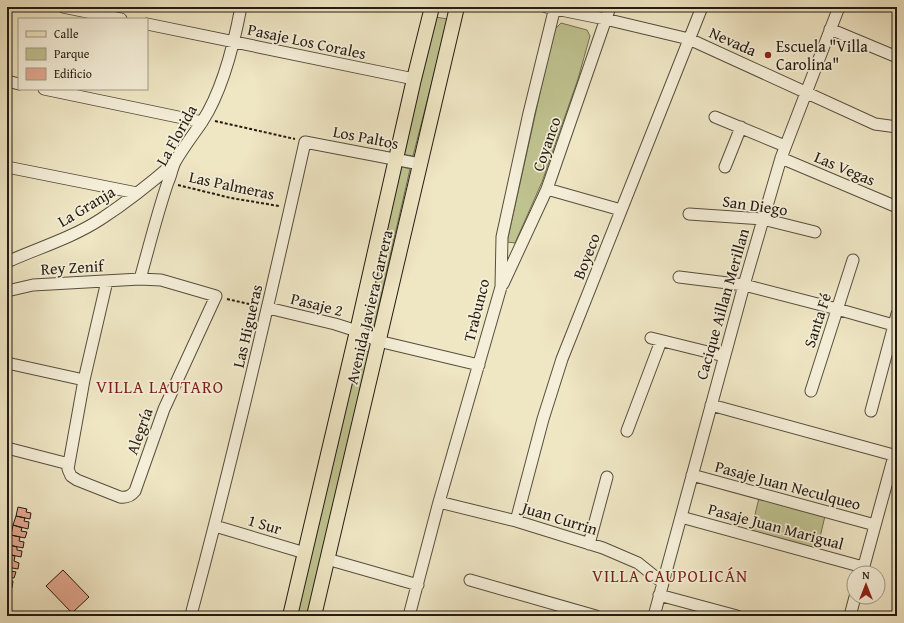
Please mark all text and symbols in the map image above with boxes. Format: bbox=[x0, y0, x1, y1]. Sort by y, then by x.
street label: Pasaje Los Corales bbox=[246, 17, 368, 65]
legend bbox=[18, 18, 148, 90]
street label: Nevada bbox=[706, 20, 761, 62]
text: Calle bbox=[54, 25, 79, 42]
place label: Escuela "Villa Carolina" bbox=[776, 34, 868, 76]
text: Parque bbox=[54, 45, 90, 62]
marker: Escuela "Villa Carolina" bbox=[763, 50, 773, 60]
text: Edificio bbox=[54, 65, 92, 82]
street label: La Florida bbox=[149, 100, 203, 170]
street label: Coyanco bbox=[525, 113, 567, 175]
street label: Los Paltos bbox=[331, 119, 401, 155]
street label: Las Vegas bbox=[811, 144, 879, 192]
street label: Las Palmeras bbox=[187, 164, 277, 206]
street label: La Granja bbox=[53, 179, 120, 233]
street label: San Diego bbox=[721, 189, 789, 221]
street label: Cacique Aillan Merillan bbox=[689, 225, 755, 383]
street label: Avenida Javiera Carrera bbox=[340, 227, 399, 387]
street label: Boyeco bbox=[566, 229, 606, 283]
street label: Rey Zenif bbox=[40, 253, 106, 281]
street label: Trabunco bbox=[457, 276, 495, 344]
street label: Las Higueras bbox=[226, 282, 268, 370]
street label: Pasaje 2 bbox=[288, 286, 346, 322]
street label: Santa Fé bbox=[797, 289, 837, 351]
district label: VILLA LAUTARO bbox=[96, 374, 224, 399]
street label: Alegría bbox=[119, 404, 159, 458]
street label: Pasaje Juan Neculqueo bbox=[712, 454, 864, 516]
street label: Juan Currin bbox=[517, 495, 601, 541]
street label: Pasaje Juan Marigual bbox=[705, 496, 847, 556]
street label: 1 Sur bbox=[245, 508, 285, 541]
district label: VILLA CAUPOLICÁN bbox=[592, 563, 748, 588]
north arrow bbox=[846, 565, 886, 605]
text: N bbox=[862, 567, 870, 583]

